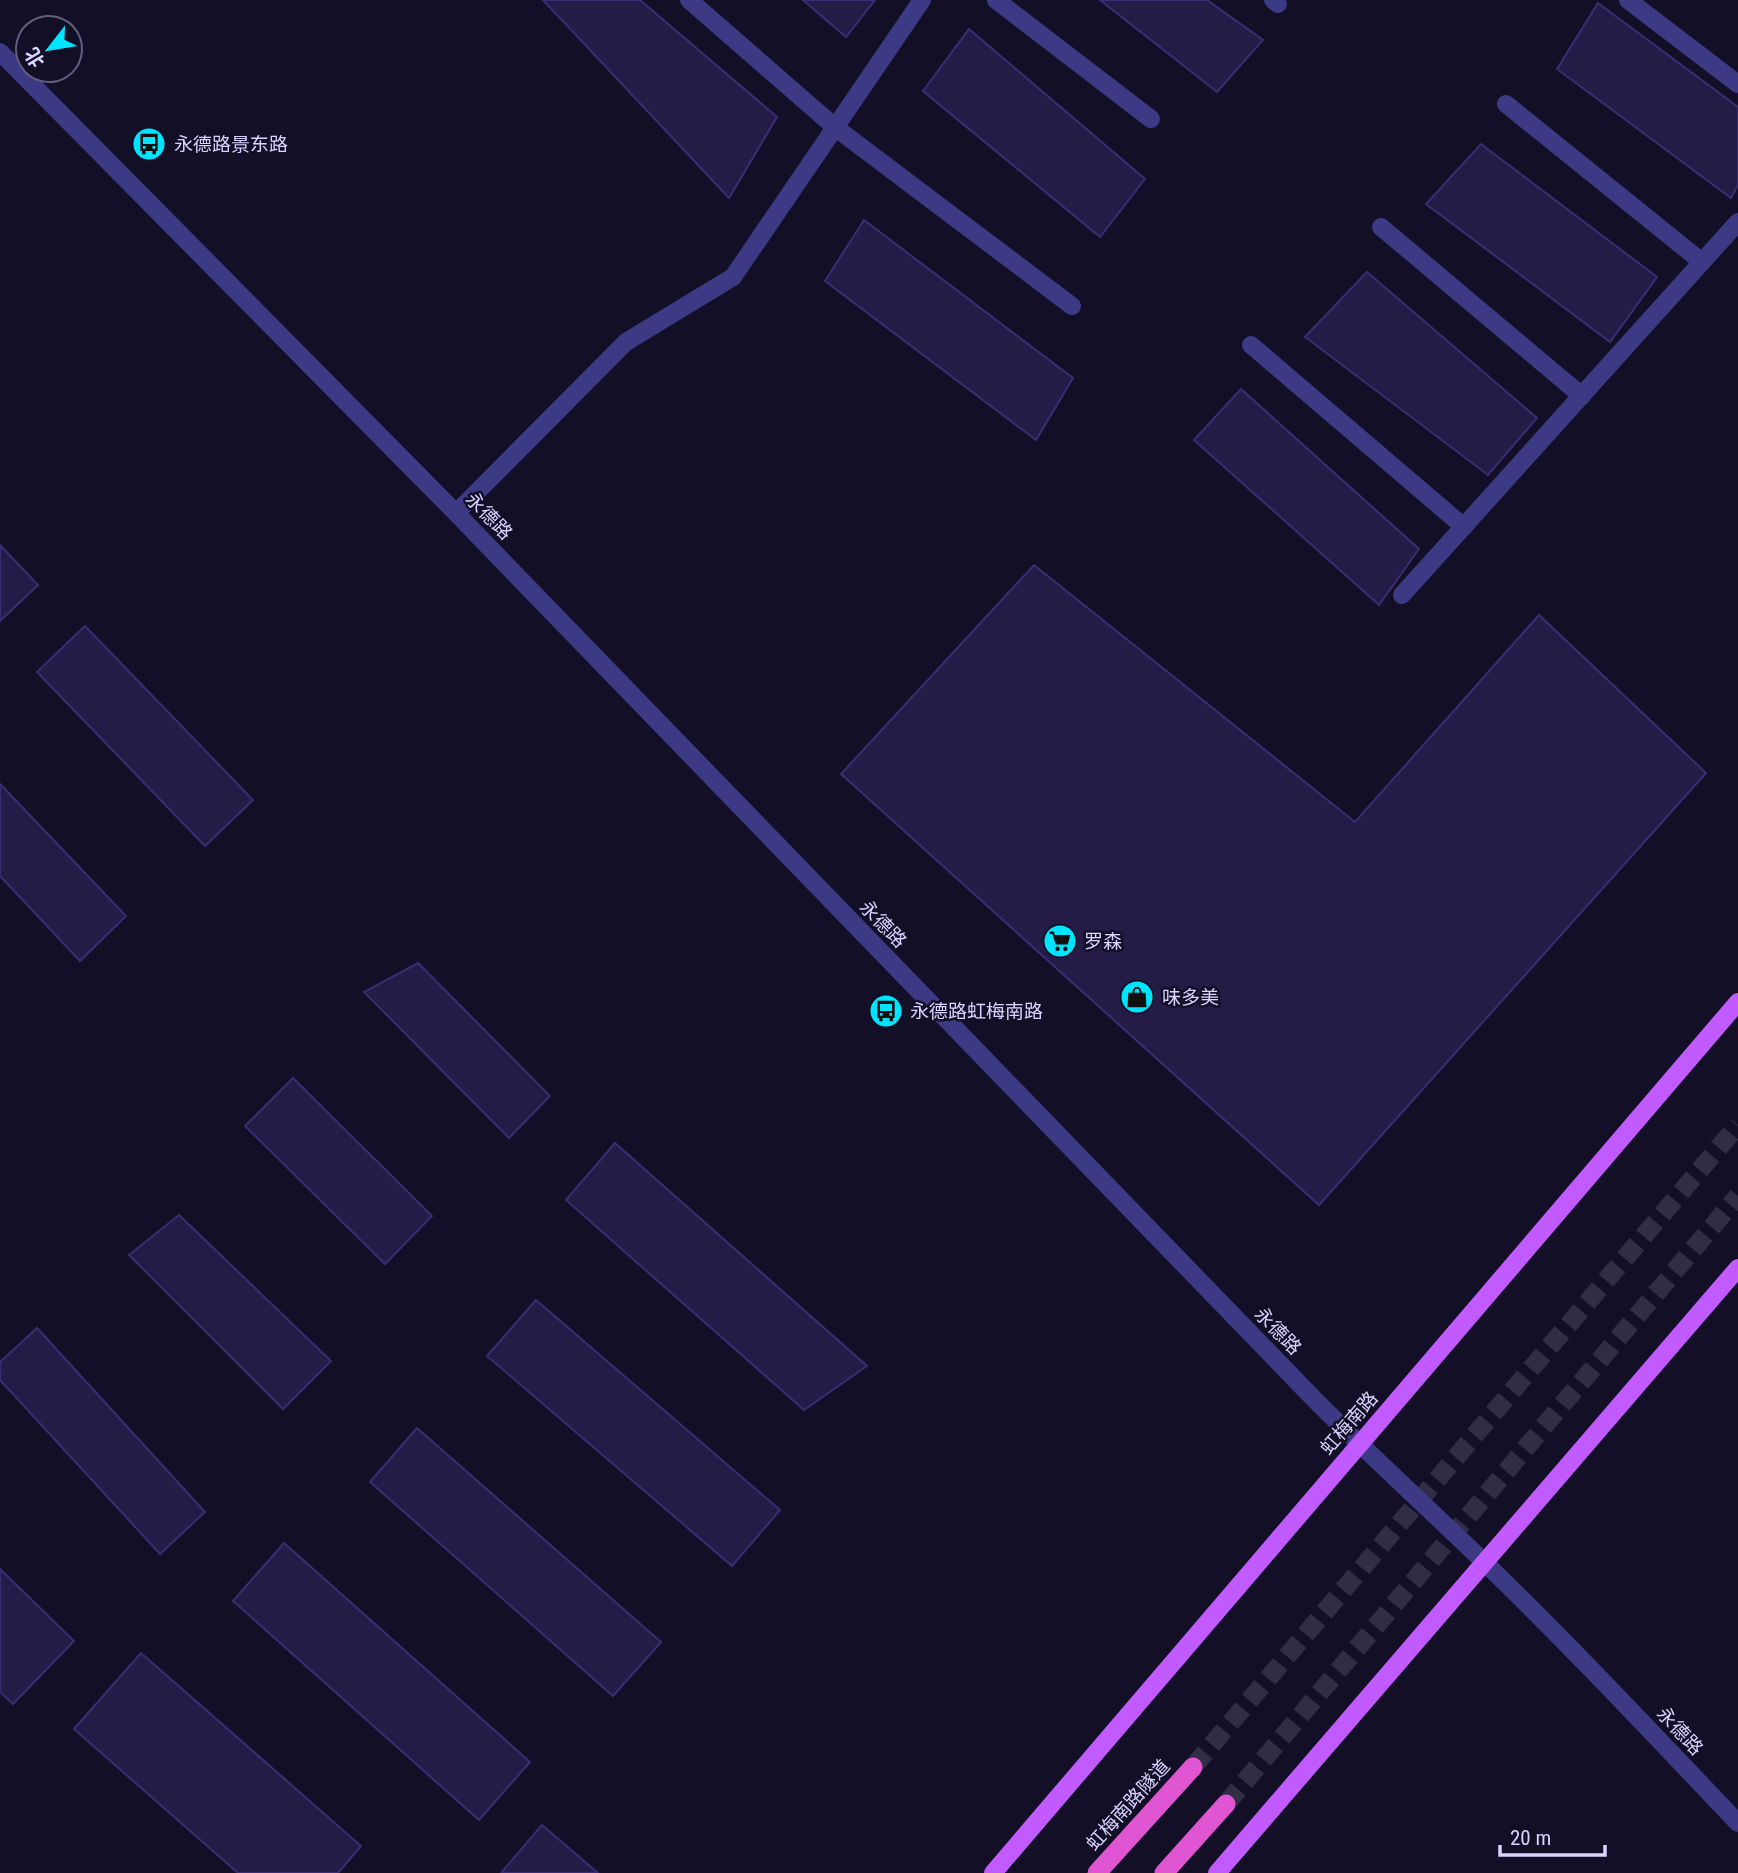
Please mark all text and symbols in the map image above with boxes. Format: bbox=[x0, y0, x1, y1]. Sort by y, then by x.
north arrow bbox=[14, 14, 84, 84]
text: 北 bbox=[20, 43, 50, 72]
bus stop icon: 永德路景东路 bbox=[130, 125, 168, 163]
place label: 永德路景东路 bbox=[174, 133, 288, 156]
street label: 永德路 bbox=[461, 488, 517, 544]
street label: 永德路 bbox=[855, 896, 911, 952]
supermarket icon: 罗森 bbox=[1041, 922, 1079, 960]
place label: 罗森 bbox=[1084, 930, 1122, 953]
shop icon: 味多美 bbox=[1118, 978, 1156, 1016]
place label: 味多美 bbox=[1162, 986, 1219, 1009]
bus stop icon: 永德路虹梅南路 bbox=[867, 992, 905, 1030]
place label: 永德路虹梅南路 bbox=[910, 1000, 1043, 1023]
street label: 永德路 bbox=[1250, 1303, 1306, 1359]
street label: 虹梅南路 bbox=[1315, 1387, 1383, 1459]
street label: 永德路 bbox=[1652, 1702, 1708, 1760]
street label: 虹梅南路隧道 bbox=[1081, 1755, 1175, 1855]
scale bar bbox=[1500, 1814, 1605, 1858]
text: 20 m bbox=[1510, 1826, 1551, 1850]

